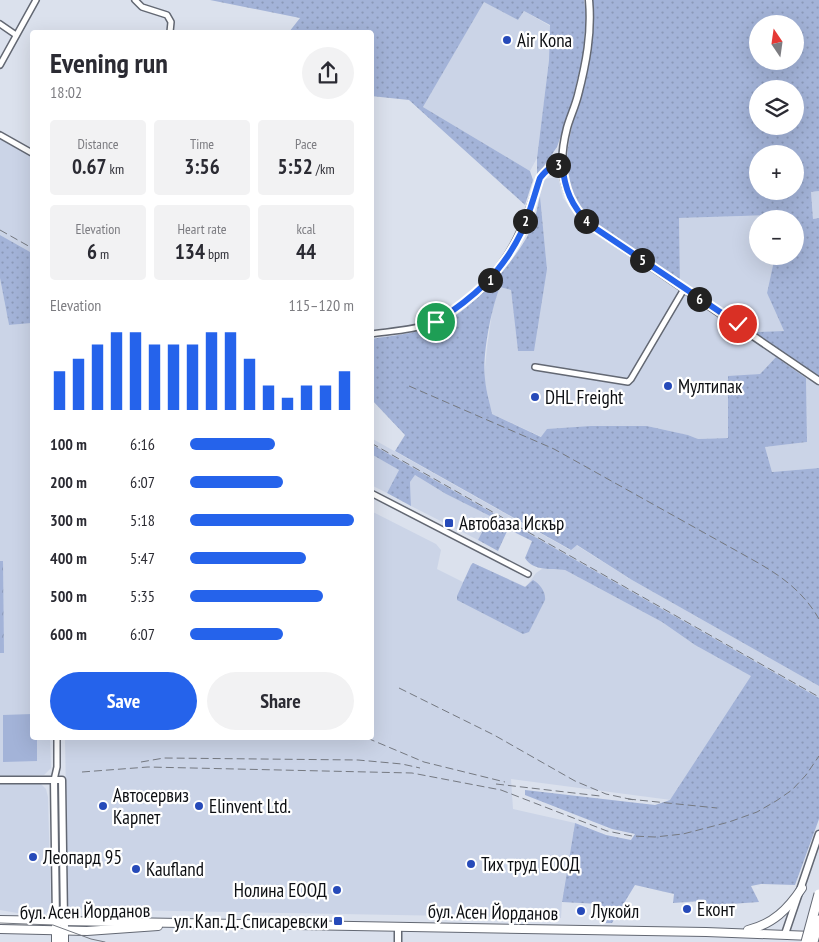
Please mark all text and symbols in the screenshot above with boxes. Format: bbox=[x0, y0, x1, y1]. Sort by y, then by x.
north arrow bbox=[749, 15, 804, 70]
map controls bbox=[749, 15, 804, 265]
place label: Air Kona bbox=[517, 28, 572, 52]
marker: Air Kona bbox=[501, 34, 513, 46]
text: Evening run bbox=[50, 44, 168, 81]
button: share bbox=[302, 47, 354, 99]
button: layers bbox=[749, 80, 804, 135]
text: 18:02 bbox=[50, 82, 82, 102]
text: Distance bbox=[77, 135, 119, 153]
text: Time bbox=[190, 135, 214, 153]
text: Pace bbox=[295, 135, 317, 153]
button: + bbox=[749, 145, 804, 200]
pin: 3 bbox=[546, 152, 570, 178]
text: 0.67 bbox=[72, 153, 107, 180]
text: 3:56 bbox=[184, 153, 220, 180]
text: 5:52 bbox=[277, 153, 313, 180]
text: 3 bbox=[555, 156, 562, 174]
text: km bbox=[107, 160, 124, 178]
text: /km bbox=[313, 160, 335, 178]
pin: 2 bbox=[512, 208, 538, 234]
pin: 4 bbox=[574, 208, 598, 234]
button: − bbox=[749, 210, 804, 265]
text: 2 bbox=[522, 212, 529, 230]
text: 4 bbox=[583, 212, 590, 230]
text: Elevation bbox=[76, 220, 120, 238]
text: Heart rate bbox=[178, 220, 226, 238]
text: kcal bbox=[296, 220, 316, 238]
text: 6 bbox=[87, 238, 97, 265]
text: 134 bbox=[175, 238, 205, 265]
text: 44 bbox=[296, 238, 316, 265]
text: m bbox=[97, 245, 109, 263]
text: bpm bbox=[205, 245, 229, 263]
pin: 5 bbox=[630, 248, 654, 272]
text: 5 bbox=[639, 251, 646, 269]
pin: 1 bbox=[478, 268, 502, 292]
text: 1 bbox=[487, 271, 494, 289]
pin: 6 bbox=[686, 286, 712, 312]
text: 6 bbox=[696, 290, 703, 308]
text: Elevation bbox=[50, 295, 101, 315]
text: 115–120 m bbox=[289, 295, 354, 315]
pin bbox=[415, 301, 457, 343]
pin bbox=[717, 303, 759, 345]
icon: arrive bbox=[422, 308, 450, 336]
icon: check bbox=[724, 310, 752, 338]
place label: Мултипак bbox=[678, 374, 743, 398]
marker: Мултипак bbox=[662, 380, 674, 392]
place label: DHL Freight bbox=[545, 385, 624, 409]
marker: DHL Freight bbox=[529, 391, 541, 403]
text: 100 m bbox=[50, 434, 87, 454]
text: 6:16 bbox=[130, 434, 155, 454]
text: 200 m bbox=[50, 472, 87, 492]
text: 6:07 bbox=[130, 472, 155, 492]
text: 300 m bbox=[50, 510, 87, 530]
text: 5:18 bbox=[130, 510, 155, 530]
place label: Автобаза Искър bbox=[459, 511, 564, 535]
marker: Автобаза Искър bbox=[443, 517, 455, 529]
text: 400 m bbox=[50, 548, 87, 568]
text: 5:47 bbox=[130, 548, 155, 568]
text: 500 m bbox=[50, 586, 87, 606]
text: 5:35 bbox=[130, 586, 155, 606]
text: 600 m bbox=[50, 624, 87, 644]
text: 6:07 bbox=[130, 624, 155, 644]
button: Save bbox=[50, 672, 197, 730]
button: Share bbox=[207, 672, 354, 730]
place label: Автосервиз Карпет bbox=[113, 783, 189, 829]
place label: Elinvent Ltd. bbox=[209, 794, 291, 818]
marker: Автосервиз Карпет bbox=[97, 800, 109, 812]
marker: Elinvent Ltd. bbox=[193, 800, 205, 812]
place label: Леопард 95 bbox=[42, 845, 122, 869]
marker: Леопард 95 bbox=[27, 851, 39, 863]
place label: Тих труд ЕООД bbox=[481, 852, 580, 876]
place label: Kaufland bbox=[146, 857, 204, 881]
marker: Тих труд ЕООД bbox=[465, 858, 477, 870]
marker: Kaufland bbox=[130, 863, 142, 875]
place label: Нолина ЕООД bbox=[234, 878, 327, 902]
marker: Нолина ЕООД bbox=[331, 884, 343, 896]
place label: Еконт bbox=[697, 897, 736, 921]
street label: бул. Асен Йорданов bbox=[20, 898, 150, 924]
street label: бул. Асен Йорданов bbox=[428, 899, 558, 925]
place label: Лукойл bbox=[590, 899, 639, 923]
marker: Еконт bbox=[681, 903, 693, 915]
marker: Лукойл bbox=[575, 905, 587, 917]
place label: ул. Кап. Д. Списаревски bbox=[174, 909, 328, 933]
marker: ул. Кап. Д. Списаревски bbox=[332, 915, 344, 927]

